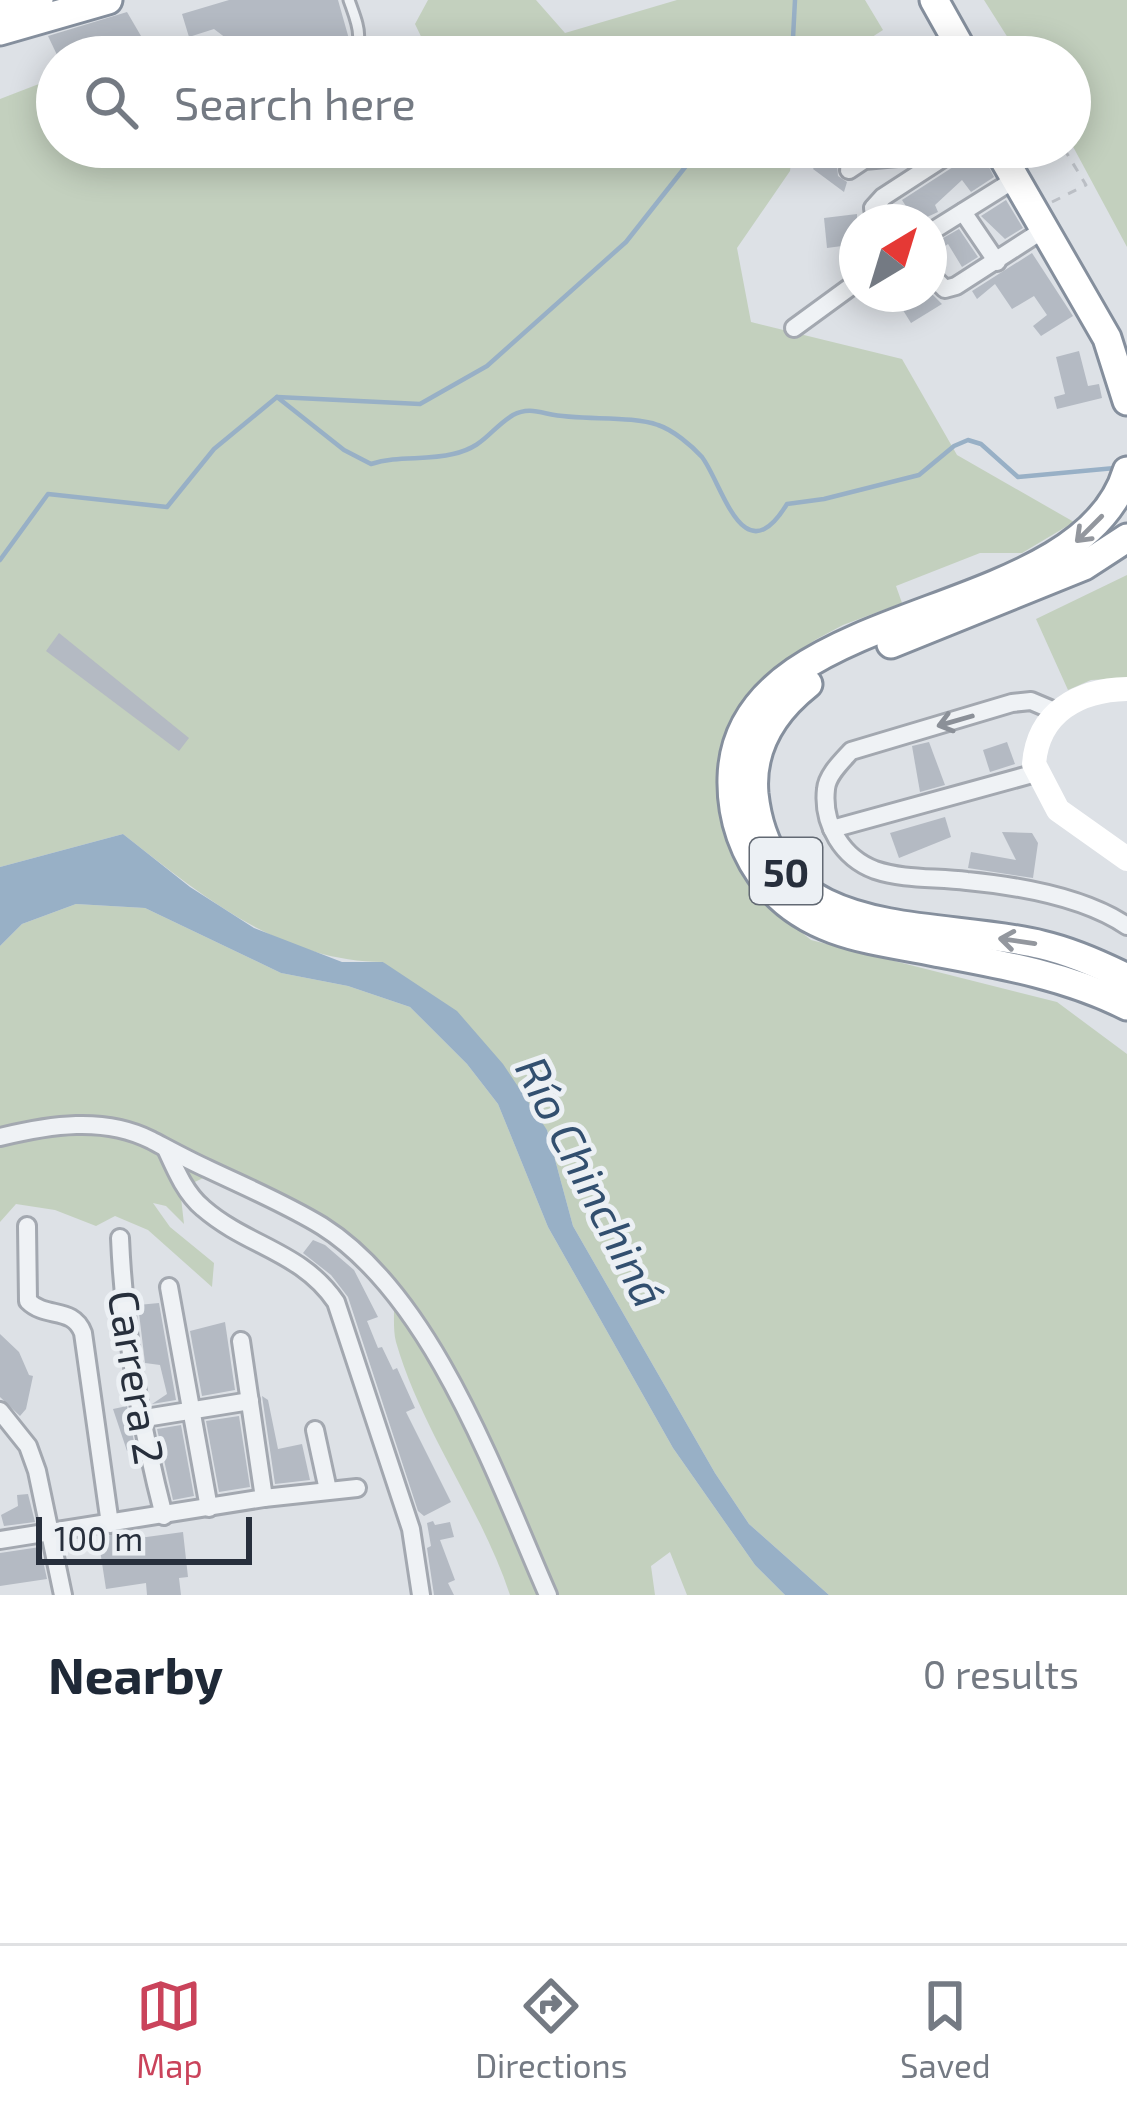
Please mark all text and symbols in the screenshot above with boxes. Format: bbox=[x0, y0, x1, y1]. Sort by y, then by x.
search box bbox=[36, 36, 1091, 168]
icon: search bbox=[78, 69, 144, 135]
text: Search here bbox=[174, 75, 416, 129]
north arrow bbox=[839, 204, 947, 312]
one-way arrow bbox=[1075, 514, 1104, 542]
one-way arrow bbox=[937, 711, 975, 733]
road number: 50 bbox=[750, 838, 822, 904]
one-way arrow bbox=[998, 929, 1037, 952]
water label: Río Chinchiná bbox=[506, 1047, 678, 1315]
street label: Carrera 2 bbox=[100, 1286, 176, 1468]
scale bar bbox=[36, 1511, 252, 1564]
text: 100 m bbox=[54, 1518, 143, 1558]
text: Nearby bbox=[48, 1643, 223, 1704]
text: 0 results bbox=[923, 1650, 1079, 1697]
tab: Map bbox=[136, 1973, 203, 2085]
tab: Directions bbox=[475, 1973, 627, 2085]
tab: Saved bbox=[900, 1973, 991, 2085]

